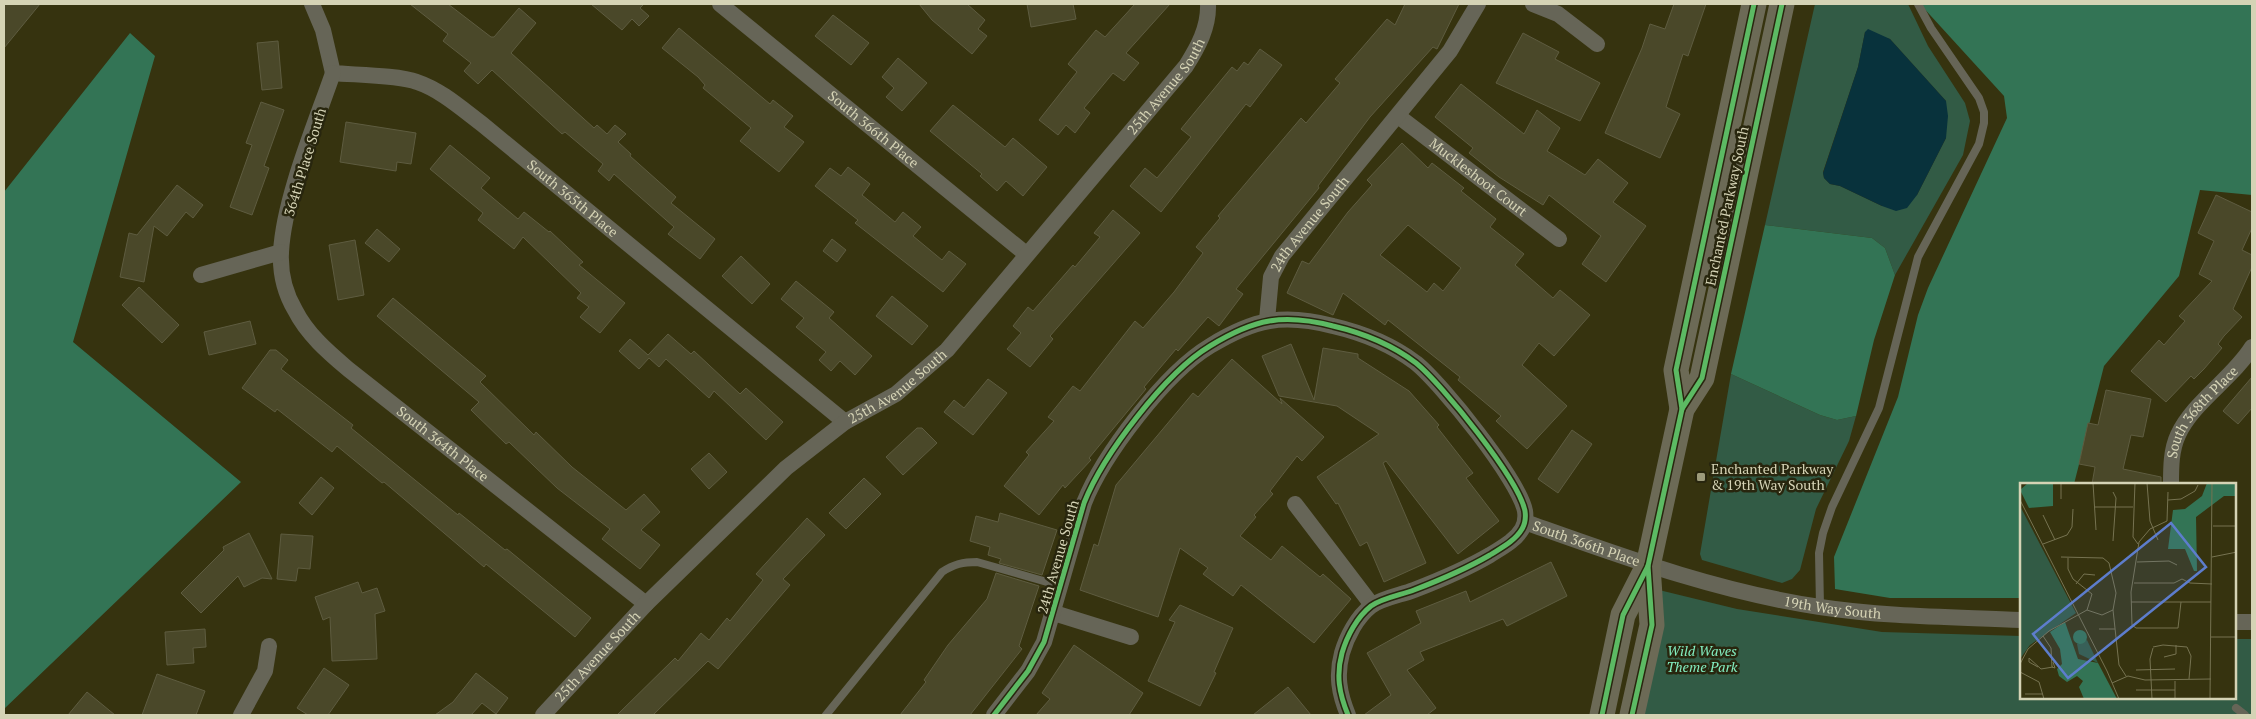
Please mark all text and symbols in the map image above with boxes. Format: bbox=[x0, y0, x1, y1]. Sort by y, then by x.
street label: 25th Avenue South bbox=[1122, 35, 1209, 138]
street label: South 366th Place bbox=[824, 86, 923, 172]
street label: 364th Place South bbox=[279, 105, 330, 218]
street label: Enchanted Parkway South bbox=[1700, 124, 1753, 287]
street label: Muckleshoot Court bbox=[1426, 133, 1532, 221]
street label: South 365th Place bbox=[523, 155, 622, 241]
street label: 24th Avenue South bbox=[1265, 172, 1353, 275]
street label: 25th Avenue South bbox=[844, 345, 950, 428]
street label: South 368th Place bbox=[2162, 361, 2242, 459]
street label: South 364th Place bbox=[393, 401, 493, 486]
place label: Enchanted Parkway & 19th Way South bbox=[1711, 459, 1834, 494]
marker: Enchanted Parkway & 19th Way South bbox=[1695, 471, 1707, 483]
inset map bbox=[2020, 483, 2236, 699]
street label: 24th Avenue South bbox=[1032, 498, 1083, 616]
street label: South 366th Place bbox=[1530, 516, 1643, 570]
street label: 19th Way South bbox=[1782, 591, 1882, 623]
street label: 25th Avenue South bbox=[550, 606, 644, 706]
park label: Wild Waves Theme Park bbox=[1666, 641, 1738, 676]

